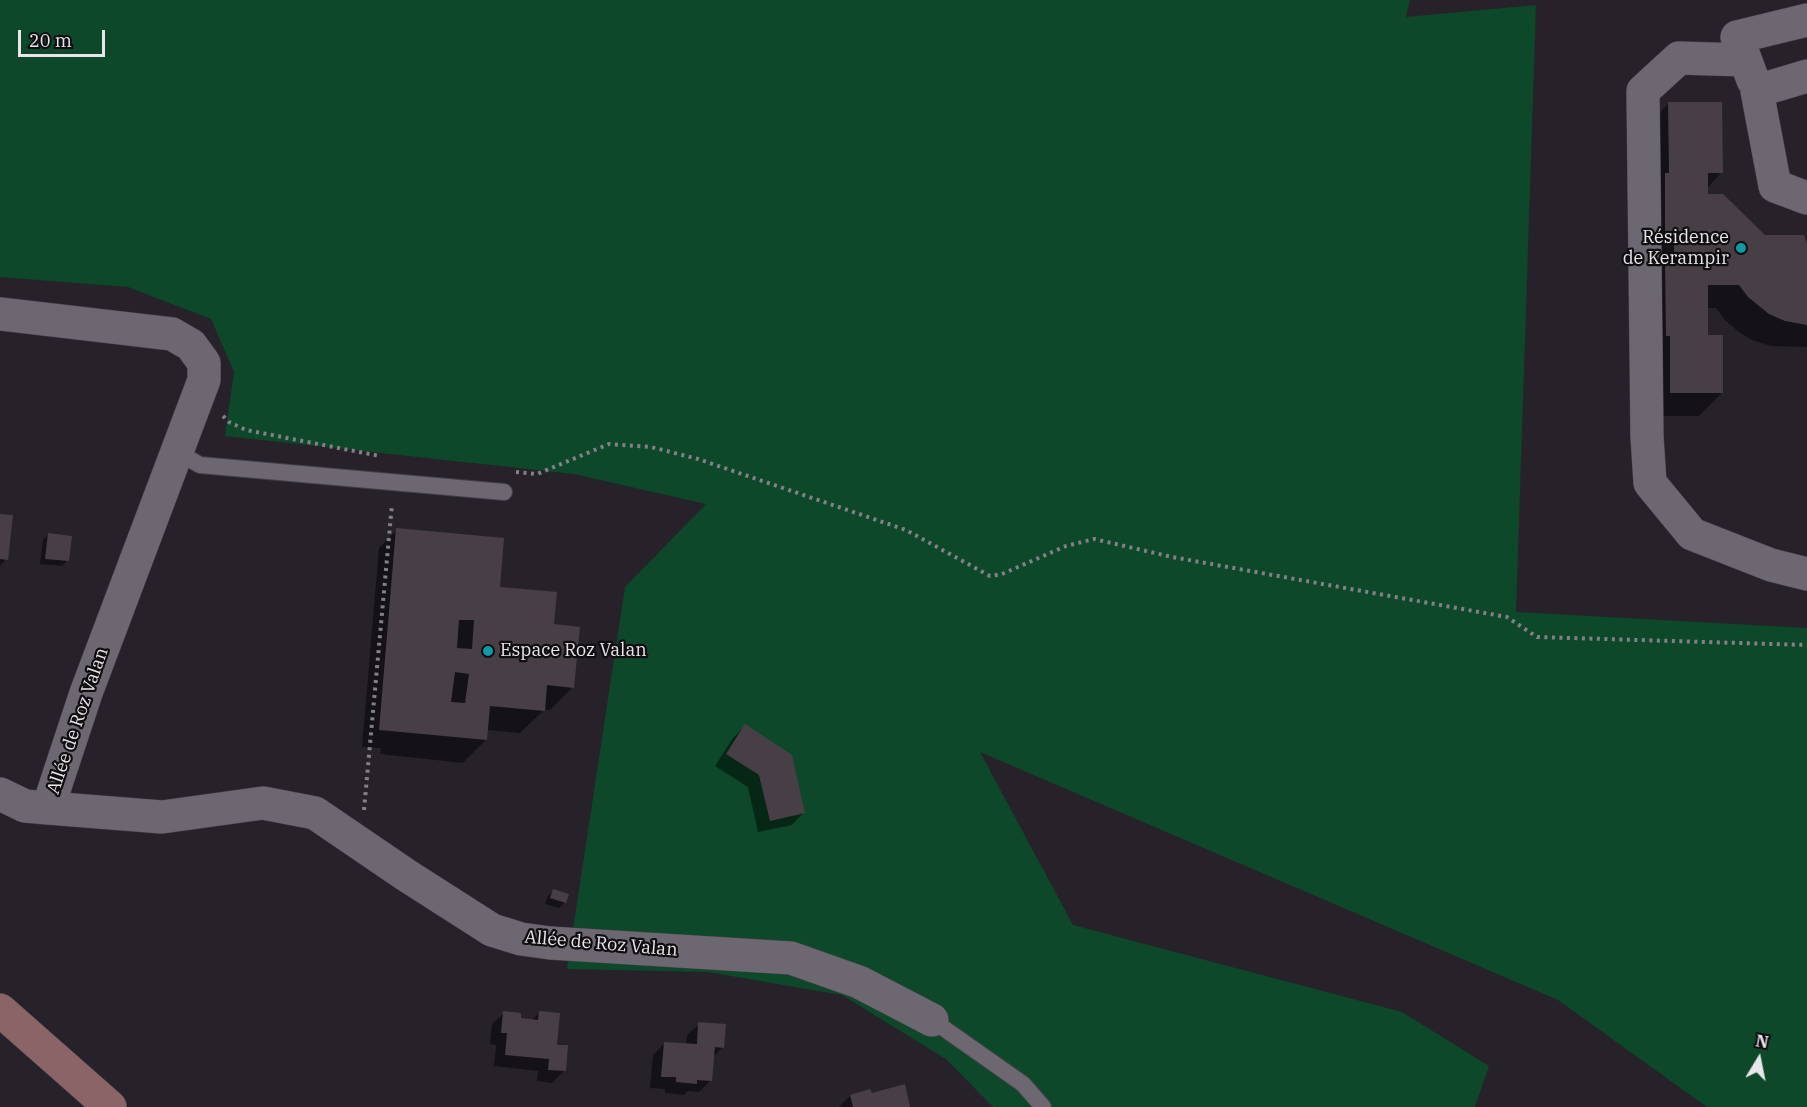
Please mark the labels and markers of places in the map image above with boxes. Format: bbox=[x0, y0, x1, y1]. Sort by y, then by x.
place label: Résidence de Kerampir bbox=[1623, 227, 1729, 270]
marker: Résidence de Kerampir bbox=[1734, 241, 1748, 255]
place label: Espace Roz Valan bbox=[500, 640, 647, 662]
marker: Espace Roz Valan bbox=[481, 644, 495, 658]

